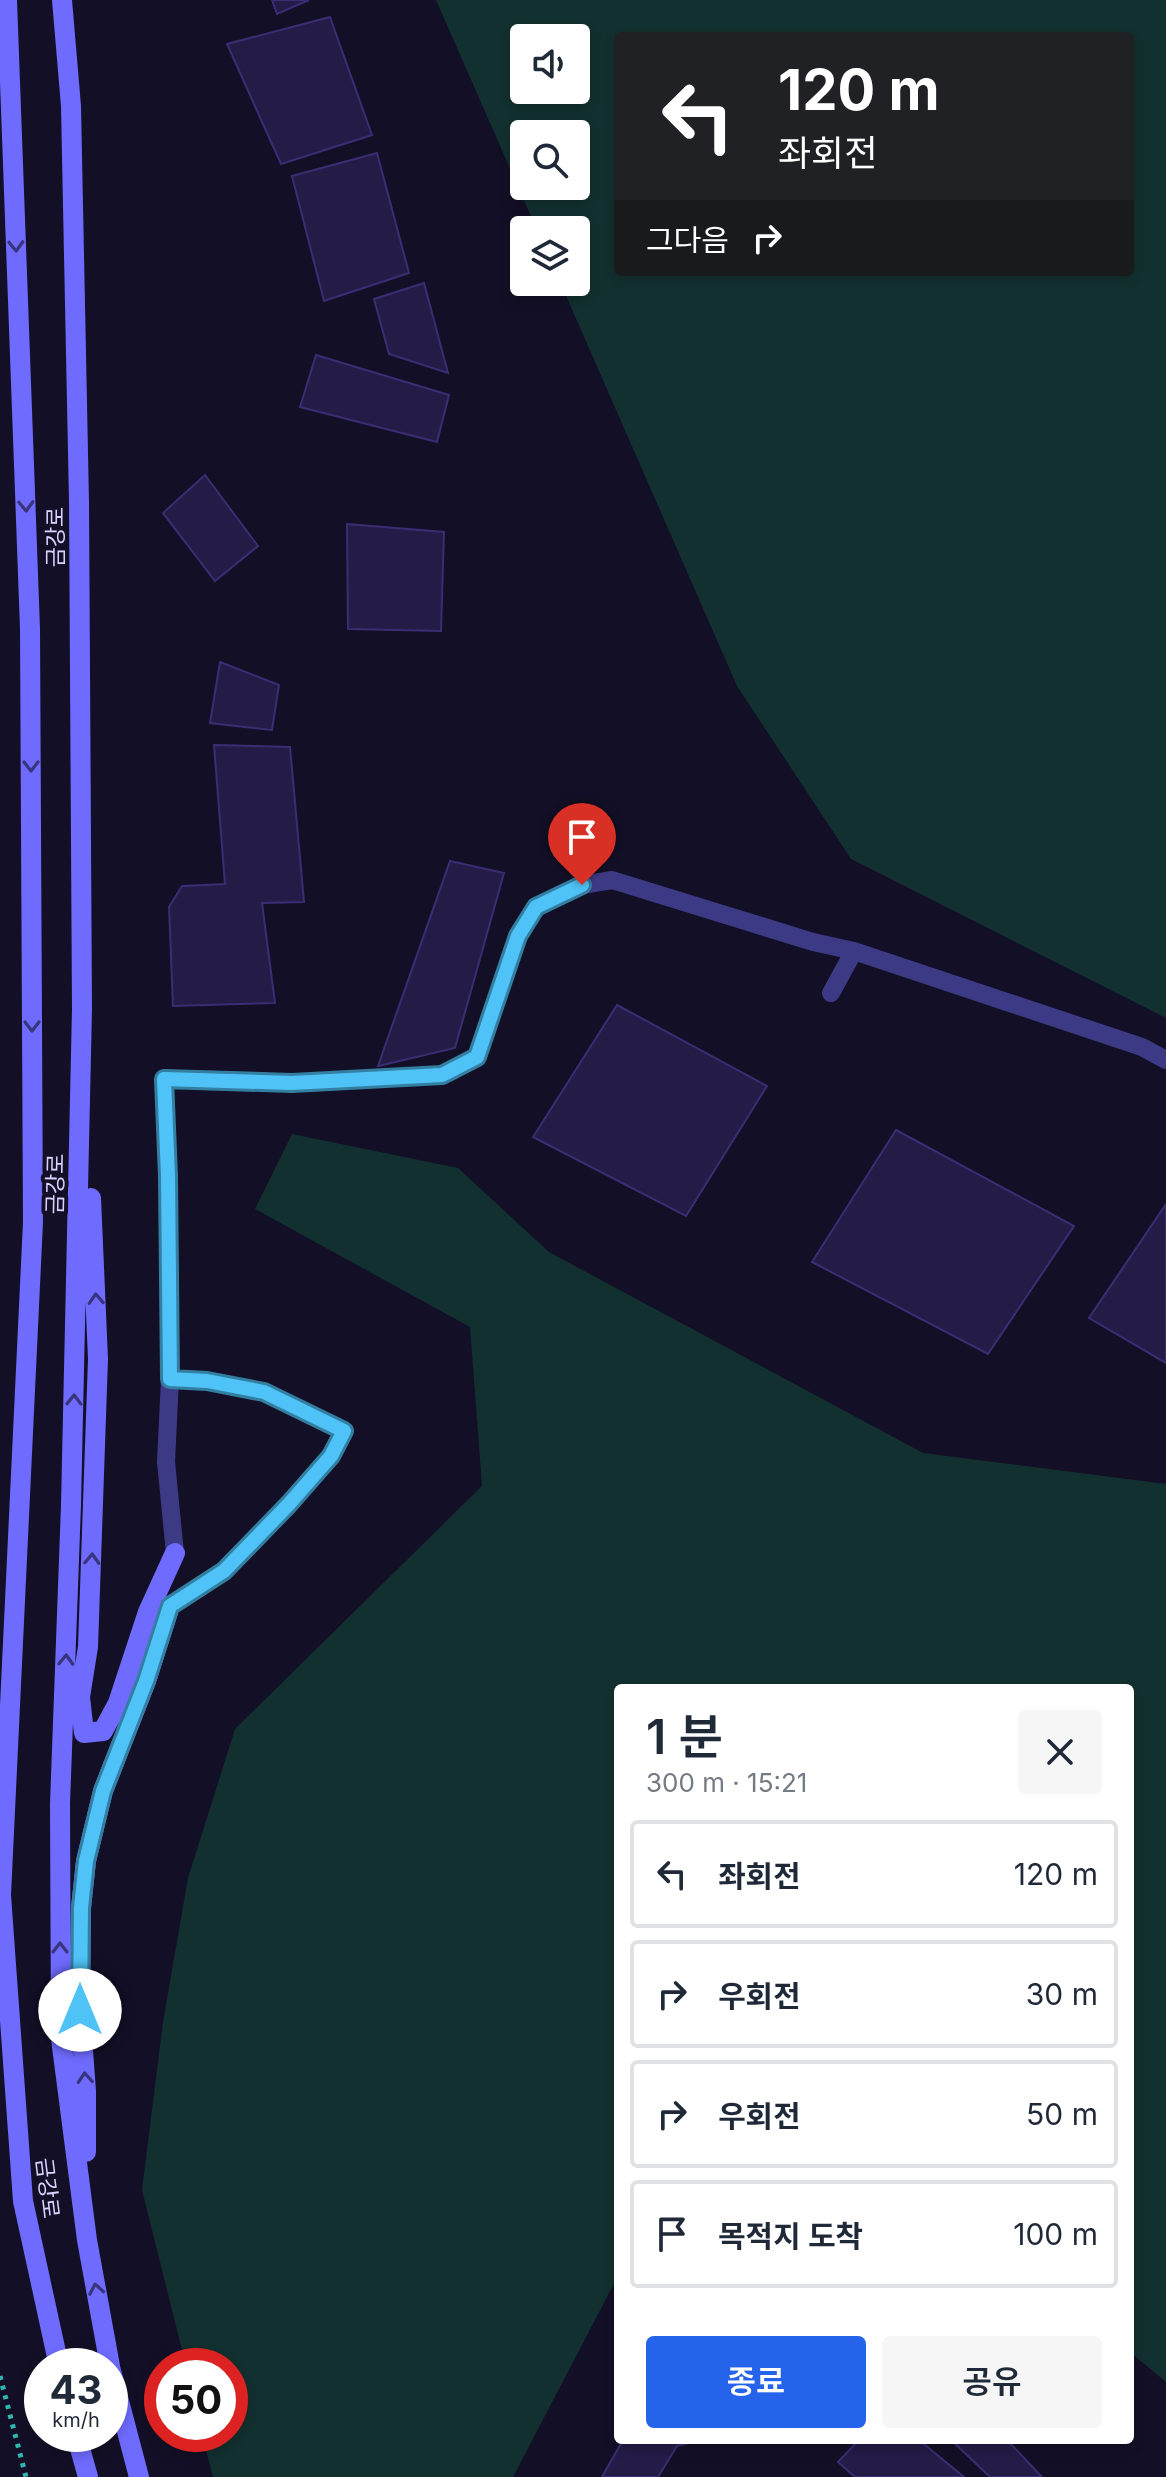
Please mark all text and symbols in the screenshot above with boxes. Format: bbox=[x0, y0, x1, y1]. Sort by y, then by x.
map controls bbox=[510, 24, 590, 296]
button: sound bbox=[510, 24, 590, 104]
text: 120 m bbox=[778, 56, 940, 124]
icon: left bbox=[646, 64, 750, 168]
button: search bbox=[510, 120, 590, 200]
text: 좌회전 bbox=[778, 131, 877, 175]
button: layers bbox=[510, 216, 590, 296]
icon: right bbox=[745, 216, 789, 260]
text: 그다음 bbox=[646, 222, 729, 258]
one-way arrow bbox=[7, 240, 24, 253]
one-way arrow bbox=[17, 500, 34, 513]
street label: 금강로 bbox=[42, 507, 68, 567]
one-way arrow bbox=[22, 760, 40, 773]
pin bbox=[548, 803, 616, 885]
icon: arrive bbox=[560, 815, 604, 859]
one-way arrow bbox=[23, 1020, 41, 1033]
street label: 금강로 bbox=[41, 1153, 69, 1215]
one-way arrow bbox=[87, 1292, 104, 1305]
one-way arrow bbox=[65, 1393, 83, 1406]
one-way arrow bbox=[83, 1552, 100, 1565]
one-way arrow bbox=[57, 1653, 74, 1666]
text: 1 분 bbox=[646, 1707, 723, 1766]
button: close bbox=[1018, 1710, 1102, 1794]
text: 300 m · 15:21 bbox=[646, 1767, 807, 1798]
icon: left bbox=[650, 1852, 694, 1896]
text: 120 m bbox=[1014, 1856, 1098, 1892]
text: 좌회전 bbox=[718, 1858, 801, 1894]
one-way arrow bbox=[51, 1941, 69, 1954]
position arrow bbox=[38, 1968, 122, 2052]
icon: right bbox=[650, 1972, 694, 2016]
text: 30 m bbox=[1026, 1976, 1098, 2012]
text: 우회전 bbox=[718, 1978, 801, 2014]
one-way arrow bbox=[77, 2071, 94, 2084]
icon: right bbox=[650, 2092, 694, 2136]
text: 50 m bbox=[1026, 2096, 1098, 2132]
text: 우회전 bbox=[718, 2098, 801, 2134]
street label: 금강로 bbox=[31, 2156, 65, 2220]
icon: arrive bbox=[650, 2212, 694, 2256]
text: 100 m bbox=[1013, 2216, 1098, 2252]
text: 목적지 도착 bbox=[718, 2218, 863, 2254]
one-way arrow bbox=[88, 2283, 105, 2296]
button: 종료 bbox=[646, 2336, 866, 2428]
button: 공유 bbox=[882, 2336, 1102, 2428]
speed limit sign: 50 bbox=[144, 2348, 248, 2452]
text: 43 bbox=[50, 2365, 102, 2414]
text: km/h bbox=[52, 2408, 100, 2432]

